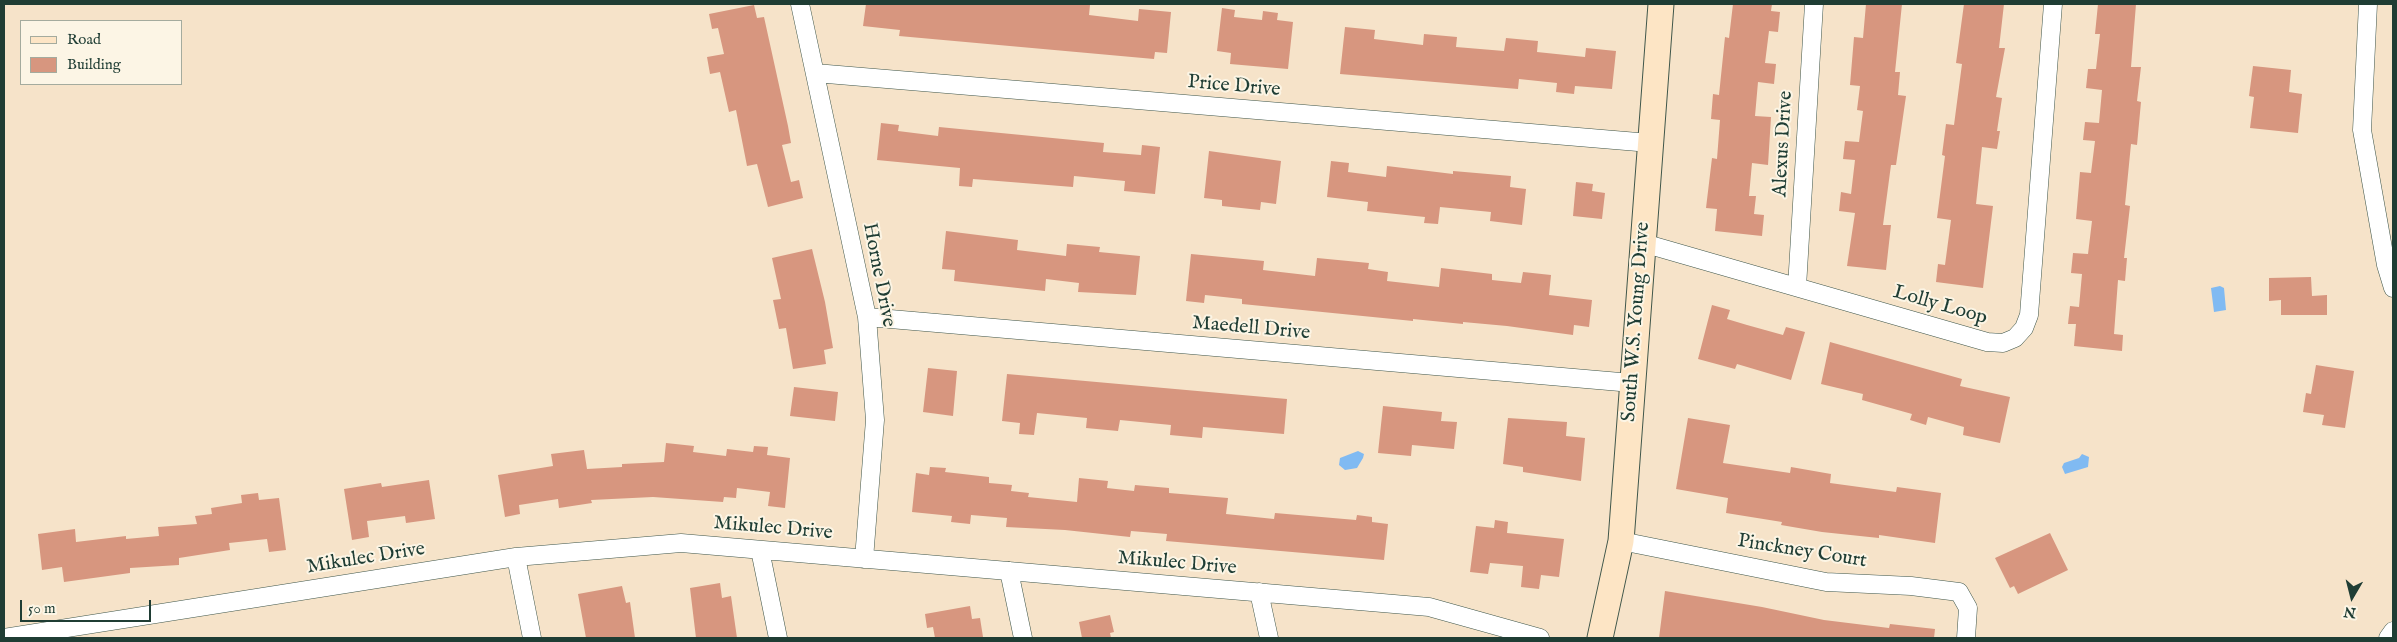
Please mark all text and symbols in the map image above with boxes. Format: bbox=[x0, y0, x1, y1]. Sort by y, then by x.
legend bbox=[20, 20, 182, 85]
text: Road bbox=[67, 30, 101, 49]
text: Building bbox=[67, 55, 121, 74]
street label: Price Drive bbox=[1187, 71, 1281, 103]
street label: Alexus Drive bbox=[1769, 90, 1799, 198]
street label: Horne Drive bbox=[856, 221, 900, 329]
street label: South W.S. Young Drive bbox=[1618, 221, 1656, 423]
street label: Lolly Loop bbox=[1890, 281, 1990, 331]
street label: Maedell Drive bbox=[1191, 312, 1311, 346]
street label: Mikulec Drive bbox=[713, 512, 833, 546]
street label: Pinckney Court bbox=[1736, 530, 1868, 574]
street label: Mikulec Drive bbox=[305, 538, 427, 580]
street label: Mikulec Drive bbox=[1117, 547, 1237, 581]
north arrow bbox=[2327, 572, 2377, 622]
scale bar bbox=[22, 590, 154, 622]
text: 50 m bbox=[28, 599, 56, 618]
text: N bbox=[2343, 602, 2357, 622]

